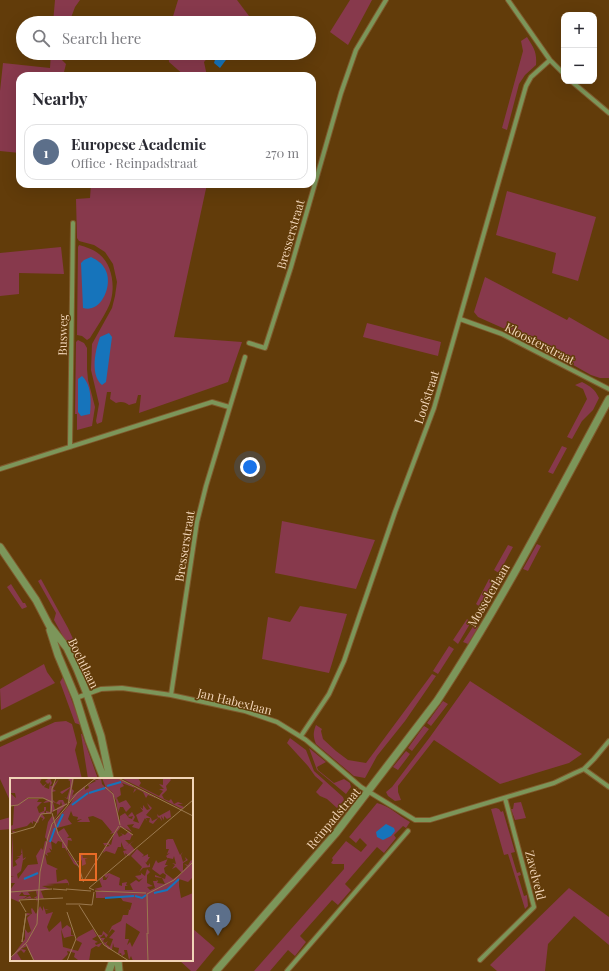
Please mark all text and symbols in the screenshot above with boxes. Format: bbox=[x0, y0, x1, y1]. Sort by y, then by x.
map controls bbox=[561, 12, 597, 84]
button: + bbox=[561, 12, 597, 48]
search box bbox=[16, 16, 316, 60]
icon: search bbox=[30, 27, 52, 49]
text: Search here bbox=[62, 28, 141, 48]
button: − bbox=[561, 48, 597, 84]
text: Nearby bbox=[32, 87, 87, 109]
text: Europese Academie bbox=[71, 134, 206, 154]
text: 1 bbox=[44, 144, 48, 161]
text: 270 m bbox=[265, 144, 299, 161]
text: Office · Reinpadstraat bbox=[71, 154, 197, 171]
street label: Bresserstraat bbox=[272, 197, 308, 271]
street label: Busweg bbox=[54, 314, 70, 356]
street label: Kloosterstraat bbox=[502, 319, 578, 368]
street label: Loofstraat bbox=[410, 368, 442, 426]
your location bbox=[240, 457, 260, 477]
street label: Bresserstraat bbox=[170, 509, 198, 583]
street label: Mosselerlaan bbox=[463, 560, 513, 630]
street label: Bochtlaan bbox=[65, 635, 103, 691]
street label: Jan Habexlaan bbox=[195, 684, 274, 718]
inset map bbox=[10, 778, 193, 961]
street label: Reinpadstraat bbox=[303, 783, 364, 852]
street label: Zavelveld bbox=[522, 849, 550, 901]
pin: 1 bbox=[205, 903, 231, 936]

